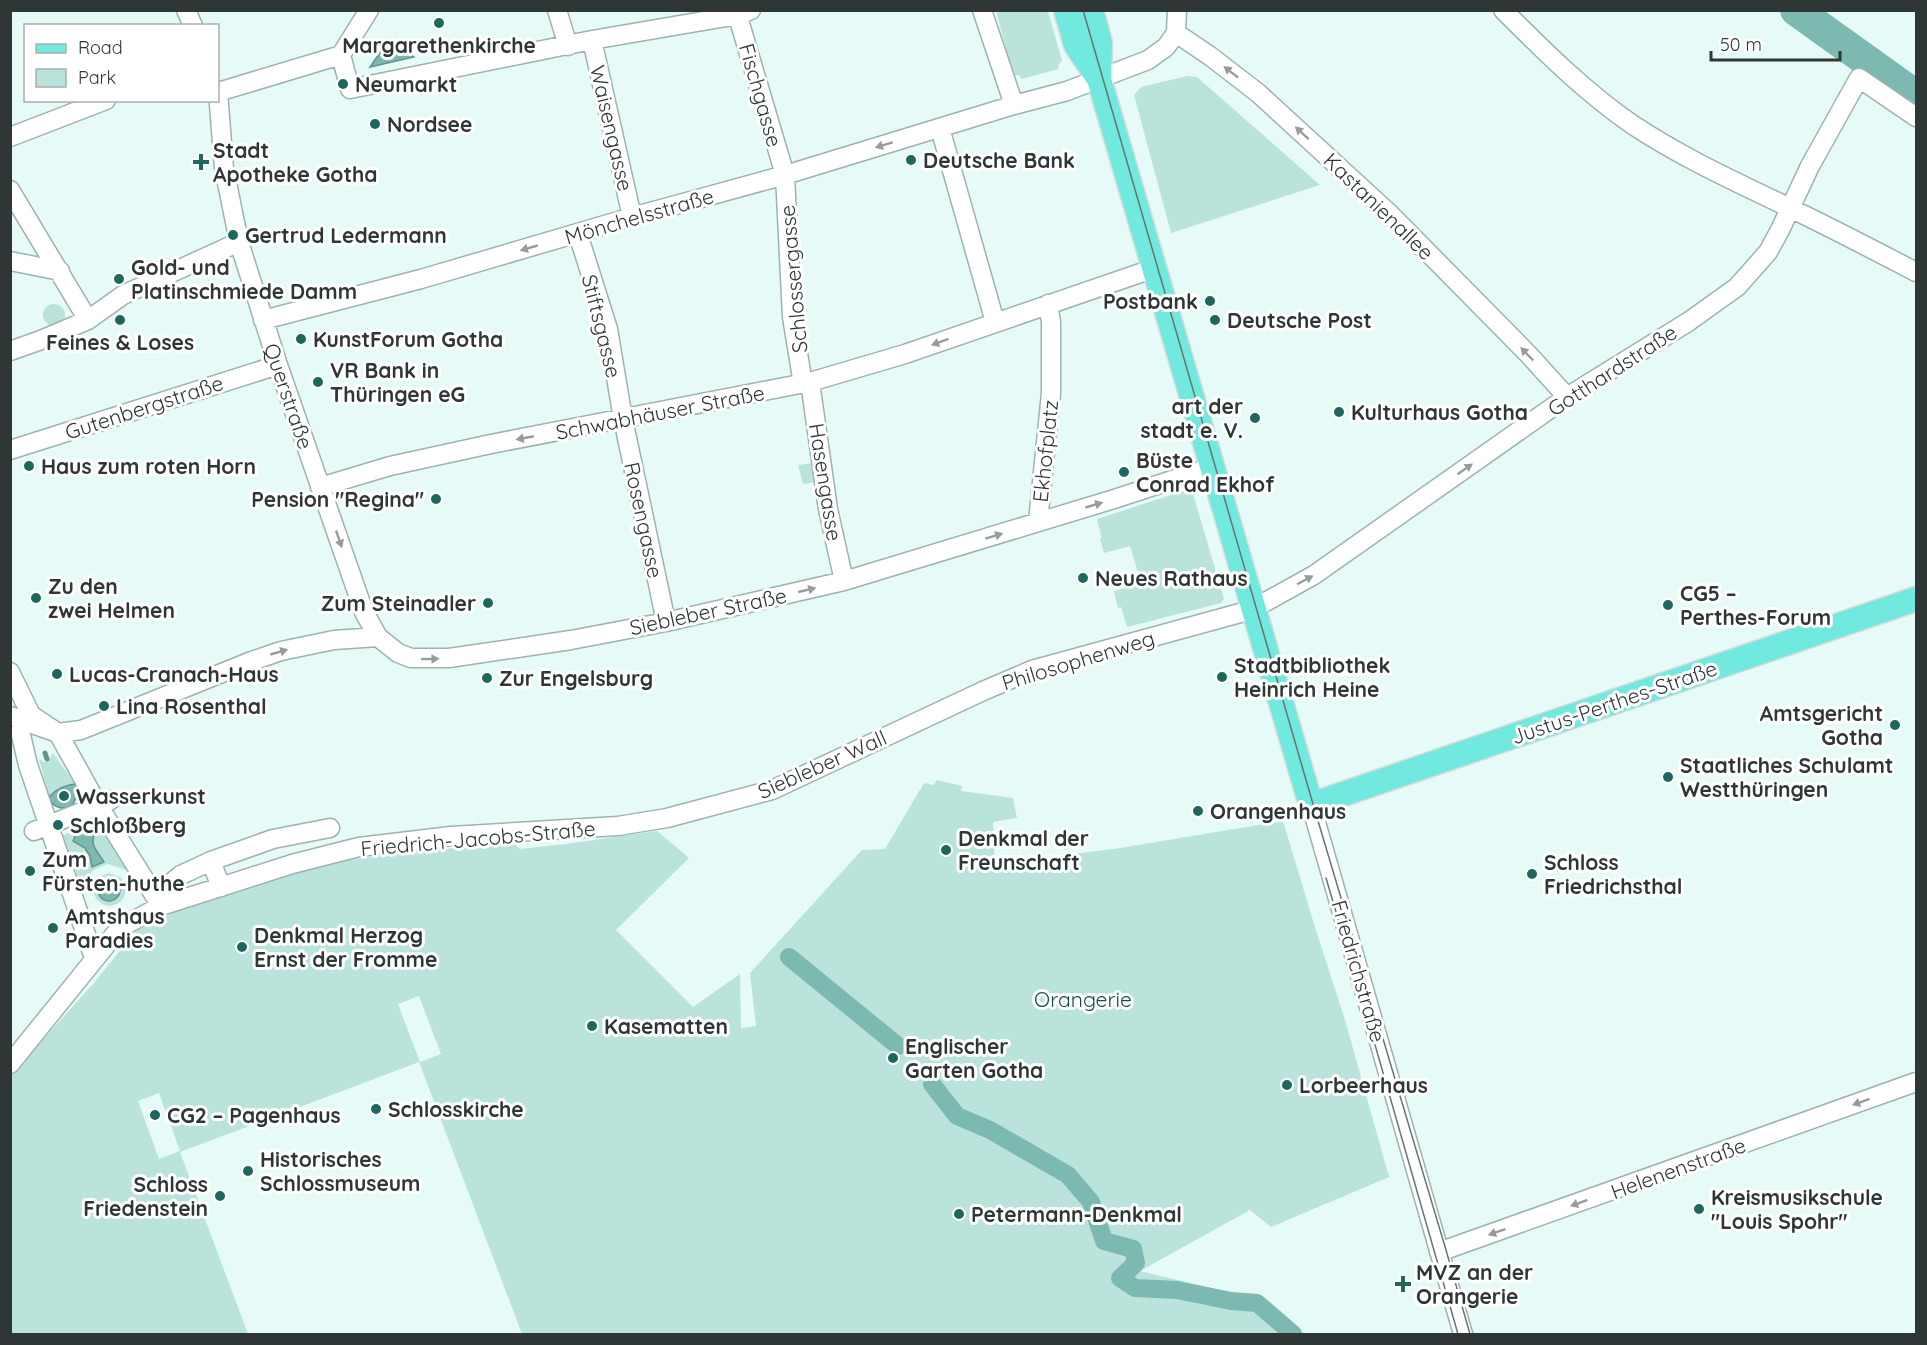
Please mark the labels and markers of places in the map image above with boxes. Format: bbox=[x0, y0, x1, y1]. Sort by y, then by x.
marker: Margarethenkirche bbox=[432, 16, 446, 30]
place label: Margarethenkirche bbox=[342, 32, 536, 58]
place label: Neumarkt bbox=[355, 71, 457, 97]
marker: Neumarkt bbox=[336, 77, 350, 91]
place label: Nordsee bbox=[387, 111, 472, 137]
marker: Nordsee bbox=[368, 117, 382, 131]
place label: Stadt Apotheke Gotha bbox=[213, 137, 378, 187]
place label: Deutsche Bank bbox=[923, 147, 1075, 173]
marker: Deutsche Bank bbox=[904, 153, 918, 167]
marker: Stadt Apotheke Gotha bbox=[194, 155, 208, 169]
place label: Gertrud Ledermann bbox=[245, 222, 447, 248]
marker: Gertrud Ledermann bbox=[226, 228, 240, 242]
place label: Gold- und Platinschmiede Damm bbox=[131, 254, 357, 304]
marker: Gold- und Platinschmiede Damm bbox=[112, 272, 126, 286]
place label: Postbank bbox=[1103, 288, 1198, 314]
marker: Postbank bbox=[1203, 294, 1217, 308]
place label: Deutsche Post bbox=[1227, 307, 1372, 333]
marker: Feines & Loses bbox=[113, 313, 127, 327]
marker: Deutsche Post bbox=[1208, 313, 1222, 327]
place label: KunstForum Gotha bbox=[313, 326, 503, 352]
place label: Feines & Loses bbox=[46, 329, 194, 355]
marker: KunstForum Gotha bbox=[294, 332, 308, 346]
place label: VR Bank in Thüringen eG bbox=[330, 357, 465, 407]
marker: VR Bank in Thüringen eG bbox=[311, 375, 325, 389]
place label: art der stadt e. V. bbox=[1140, 393, 1243, 443]
place label: Kulturhaus Gotha bbox=[1351, 399, 1528, 425]
marker: Kulturhaus Gotha bbox=[1332, 405, 1346, 419]
marker: art der stadt e. V. bbox=[1248, 411, 1262, 425]
place label: Büste Conrad Ekhof bbox=[1136, 447, 1275, 497]
place label: Haus zum roten Horn bbox=[41, 453, 256, 479]
marker: Haus zum roten Horn bbox=[22, 459, 36, 473]
marker: Büste Conrad Ekhof bbox=[1117, 465, 1131, 479]
place label: Pension "Regina" bbox=[251, 486, 424, 512]
marker: Pension "Regina" bbox=[429, 492, 443, 506]
place label: Neues Rathaus bbox=[1095, 565, 1248, 591]
marker: Neues Rathaus bbox=[1076, 571, 1090, 585]
place label: Zu den zwei Helmen bbox=[48, 573, 175, 623]
place label: CG5 – Perthes-Forum bbox=[1680, 580, 1831, 630]
place label: Zum Steinadler bbox=[321, 590, 476, 616]
marker: Zu den zwei Helmen bbox=[29, 591, 43, 605]
marker: Zum Steinadler bbox=[481, 596, 495, 610]
marker: CG5 – Perthes-Forum bbox=[1661, 598, 1675, 612]
place label: Stadtbibliothek Heinrich Heine bbox=[1234, 652, 1390, 702]
place label: Lucas-Cranach-Haus bbox=[69, 661, 279, 687]
place label: Zur Engelsburg bbox=[499, 665, 653, 691]
marker: Lucas-Cranach-Haus bbox=[50, 667, 64, 681]
marker: Stadtbibliothek Heinrich Heine bbox=[1215, 670, 1229, 684]
marker: Zur Engelsburg bbox=[480, 671, 494, 685]
place label: Lina Rosenthal bbox=[116, 693, 267, 719]
marker: Lina Rosenthal bbox=[97, 699, 111, 713]
place label: Amtsgericht Gotha bbox=[1760, 700, 1883, 750]
marker: Amtsgericht Gotha bbox=[1888, 718, 1902, 732]
place label: Staatliches Schulamt Westthüringen bbox=[1680, 752, 1893, 802]
marker: Staatliches Schulamt Westthüringen bbox=[1661, 770, 1675, 784]
place label: Wasserkunst bbox=[76, 783, 206, 809]
marker: Wasserkunst bbox=[57, 789, 71, 803]
place label: Orangenhaus bbox=[1210, 798, 1346, 824]
marker: Orangenhaus bbox=[1191, 804, 1205, 818]
place label: Schloßberg bbox=[70, 812, 186, 838]
marker: Schloßberg bbox=[51, 818, 65, 832]
place label: Denkmal der Freunschaft bbox=[958, 825, 1089, 875]
marker: Denkmal der Freunschaft bbox=[939, 843, 953, 857]
place label: Zum Fürsten-huthe bbox=[42, 846, 185, 896]
place label: Schloss Friedrichsthal bbox=[1544, 849, 1682, 899]
marker: Zum Fürsten-huthe bbox=[23, 864, 37, 878]
marker: Schloss Friedrichsthal bbox=[1525, 867, 1539, 881]
place label: Amtshaus Paradies bbox=[65, 903, 165, 953]
marker: Amtshaus Paradies bbox=[46, 921, 60, 935]
place label: Denkmal Herzog Ernst der Fromme bbox=[254, 922, 437, 972]
marker: Denkmal Herzog Ernst der Fromme bbox=[235, 940, 249, 954]
place label: Kasematten bbox=[604, 1013, 728, 1039]
marker: Kasematten bbox=[585, 1019, 599, 1033]
place label: Englischer Garten Gotha bbox=[905, 1033, 1043, 1083]
marker: Englischer Garten Gotha bbox=[886, 1051, 900, 1065]
place label: Lorbeerhaus bbox=[1299, 1072, 1428, 1098]
marker: Lorbeerhaus bbox=[1280, 1078, 1294, 1092]
place label: Schlosskirche bbox=[388, 1096, 524, 1122]
place label: CG2 – Pagenhaus bbox=[167, 1102, 341, 1128]
marker: Schlosskirche bbox=[369, 1102, 383, 1116]
marker: CG2 – Pagenhaus bbox=[148, 1108, 162, 1122]
place label: Historisches Schlossmuseum bbox=[260, 1146, 420, 1196]
marker: Historisches Schlossmuseum bbox=[241, 1164, 255, 1178]
place label: Schloss Friedenstein bbox=[83, 1171, 208, 1221]
place label: Kreismusikschule "Louis Spohr" bbox=[1711, 1184, 1883, 1234]
marker: Schloss Friedenstein bbox=[213, 1189, 227, 1203]
place label: Petermann-Denkmal bbox=[971, 1201, 1182, 1227]
marker: Kreismusikschule "Louis Spohr" bbox=[1692, 1202, 1706, 1216]
marker: Petermann-Denkmal bbox=[952, 1207, 966, 1221]
place label: MVZ an der Orangerie bbox=[1416, 1259, 1533, 1309]
marker: MVZ an der Orangerie bbox=[1394, 1275, 1412, 1293]

